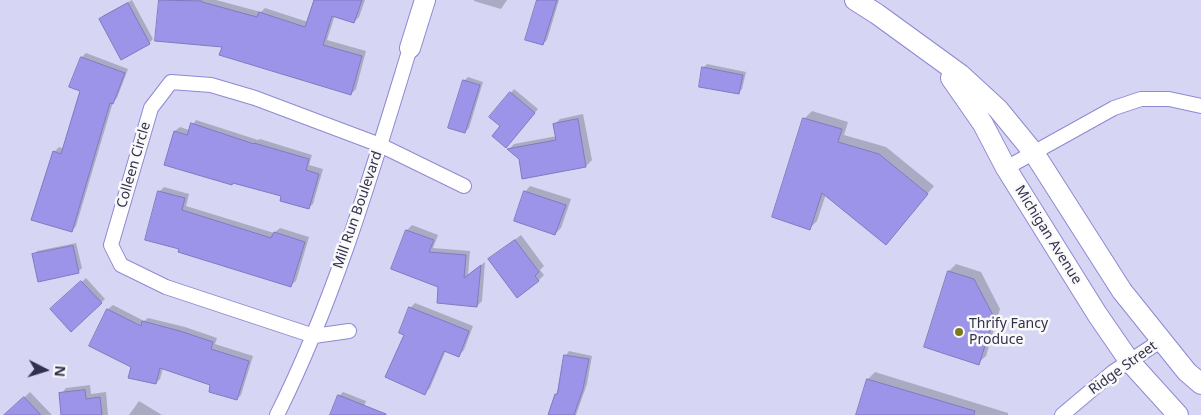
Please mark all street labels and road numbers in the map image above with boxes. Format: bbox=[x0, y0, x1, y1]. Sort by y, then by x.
street label: Colleen Circle bbox=[114, 120, 154, 210]
street label: Mill Run Boulevard bbox=[330, 149, 386, 271]
street label: Michigan Avenue bbox=[1011, 183, 1085, 287]
street label: Ridge Street bbox=[1086, 338, 1160, 398]

